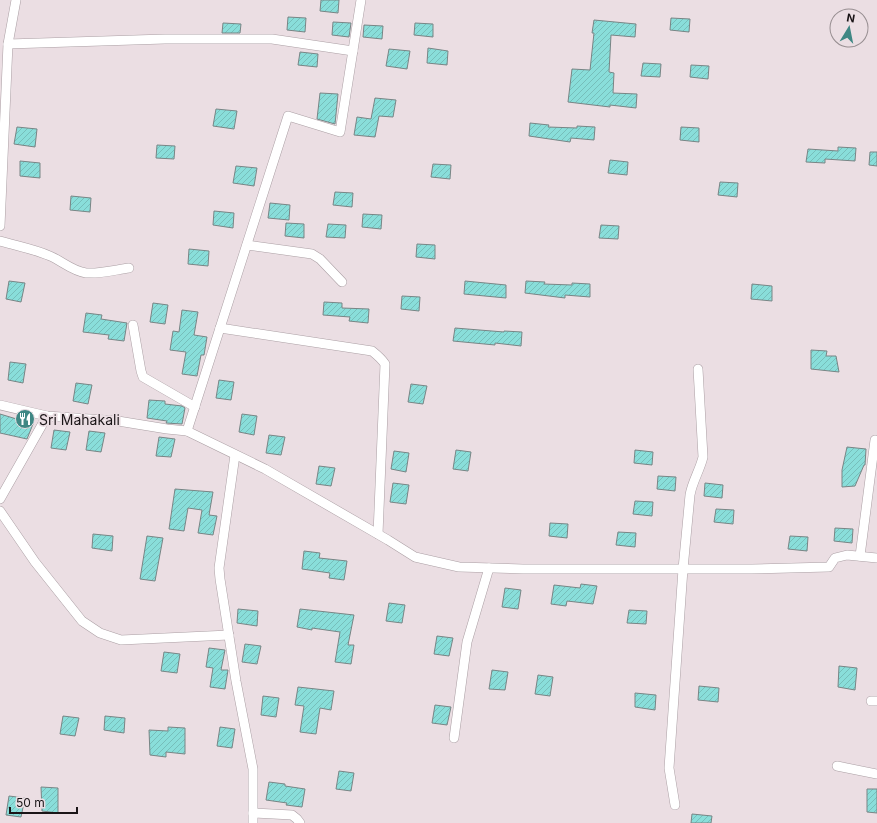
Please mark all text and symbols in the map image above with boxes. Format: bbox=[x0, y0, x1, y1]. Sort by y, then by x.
north arrow bbox=[829, 8, 869, 48]
text: N bbox=[845, 11, 856, 26]
restaurant icon: Sri Mahakali bbox=[14, 408, 36, 430]
place label: Sri Mahakali bbox=[39, 411, 120, 428]
scale bar bbox=[10, 789, 77, 815]
text: 50 m bbox=[16, 795, 45, 810]

